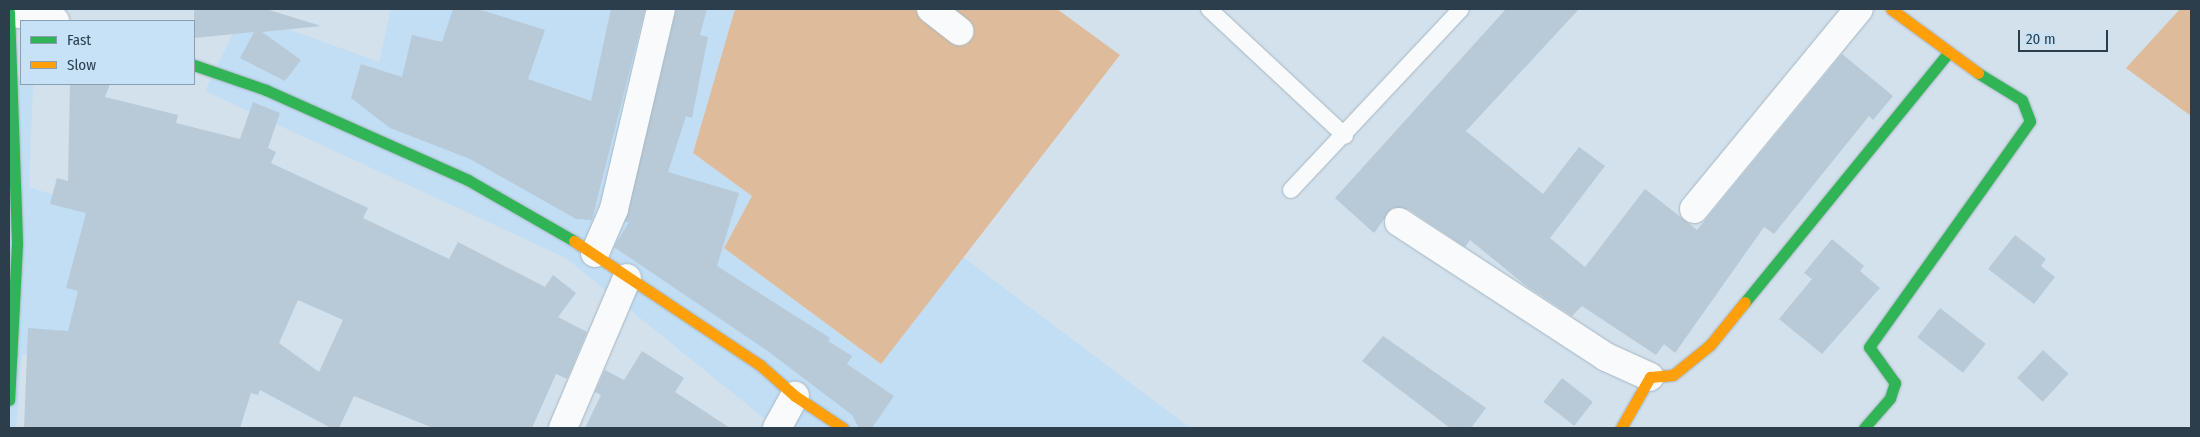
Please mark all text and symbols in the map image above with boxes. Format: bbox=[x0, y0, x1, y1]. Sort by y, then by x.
legend bbox=[20, 20, 195, 85]
scale bar bbox=[2020, 20, 2110, 52]
text: 20 m bbox=[2026, 30, 2056, 48]
text: Fast bbox=[67, 31, 91, 49]
text: Slow bbox=[67, 56, 96, 74]

